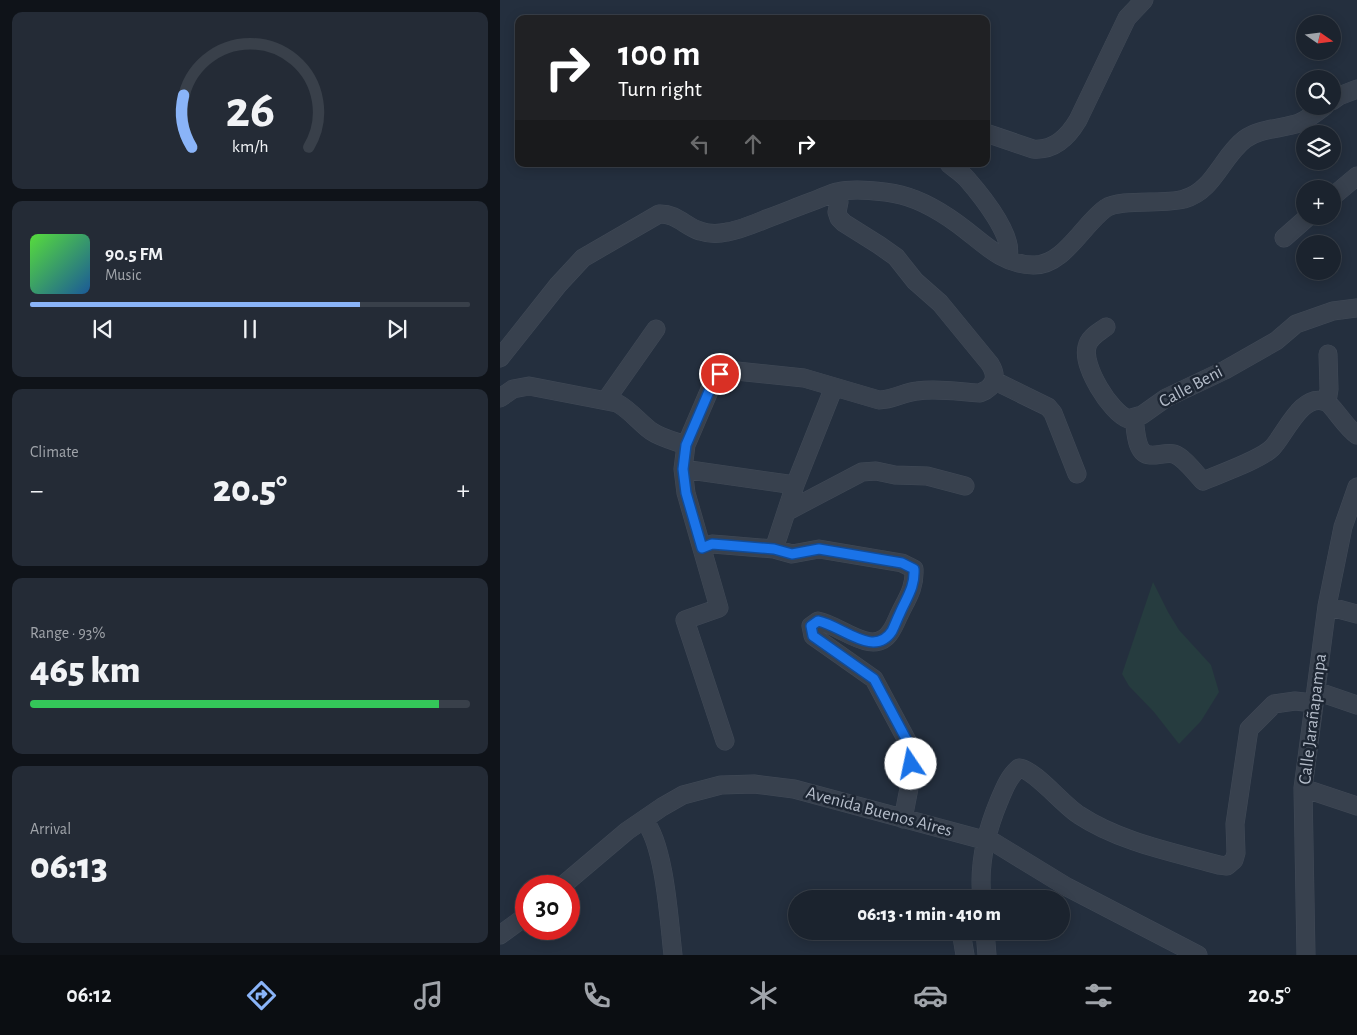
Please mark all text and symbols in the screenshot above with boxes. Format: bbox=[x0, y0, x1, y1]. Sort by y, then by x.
north arrow bbox=[1296, 15, 1341, 60]
map controls bbox=[1296, 15, 1341, 280]
icon: right bbox=[535, 35, 600, 100]
text: 100 m bbox=[618, 37, 701, 72]
button: search bbox=[1296, 70, 1341, 115]
text: Turn right bbox=[618, 78, 702, 100]
text: 26 bbox=[225, 84, 275, 136]
button: layers bbox=[1296, 125, 1341, 170]
icon: left bbox=[686, 130, 714, 158]
icon: ahead bbox=[739, 130, 767, 158]
icon: right bbox=[792, 130, 820, 158]
text: km/h bbox=[232, 138, 268, 156]
button: + bbox=[1296, 180, 1341, 225]
button: − bbox=[1296, 235, 1341, 280]
text: 90.5 FM bbox=[105, 245, 163, 264]
text: Music bbox=[105, 267, 141, 283]
icon: previous bbox=[89, 315, 117, 343]
icon: pause bbox=[236, 315, 264, 343]
icon: next bbox=[383, 315, 411, 343]
pin bbox=[699, 353, 741, 395]
icon: arrive bbox=[706, 360, 734, 388]
street label: Calle Beni bbox=[1156, 363, 1226, 411]
text: Climate bbox=[30, 444, 79, 460]
text: 20.5° bbox=[213, 471, 287, 509]
text: − bbox=[30, 477, 43, 505]
text: + bbox=[457, 477, 470, 505]
text: Range · 93% bbox=[30, 625, 105, 641]
text: 465 km bbox=[30, 652, 141, 690]
street label: Calle Jarañapampa bbox=[1296, 653, 1330, 785]
position arrow bbox=[884, 737, 936, 789]
street label: Avenida Buenos Aires bbox=[804, 784, 954, 840]
text: Arrival bbox=[30, 821, 71, 837]
text: 06:13 bbox=[30, 848, 108, 886]
speed limit sign: 30 bbox=[515, 875, 580, 940]
text: 06:13 · 1 min · 410 m bbox=[857, 905, 1001, 924]
icon: directions bbox=[244, 978, 279, 1013]
icon: music bbox=[411, 978, 446, 1013]
icon: phone bbox=[579, 978, 614, 1013]
icon: climate bbox=[746, 978, 781, 1013]
icon: car bbox=[913, 978, 948, 1013]
icon: filters bbox=[1081, 978, 1116, 1013]
text: 06:12 bbox=[66, 984, 112, 1006]
text: 20.5° bbox=[1248, 984, 1291, 1006]

